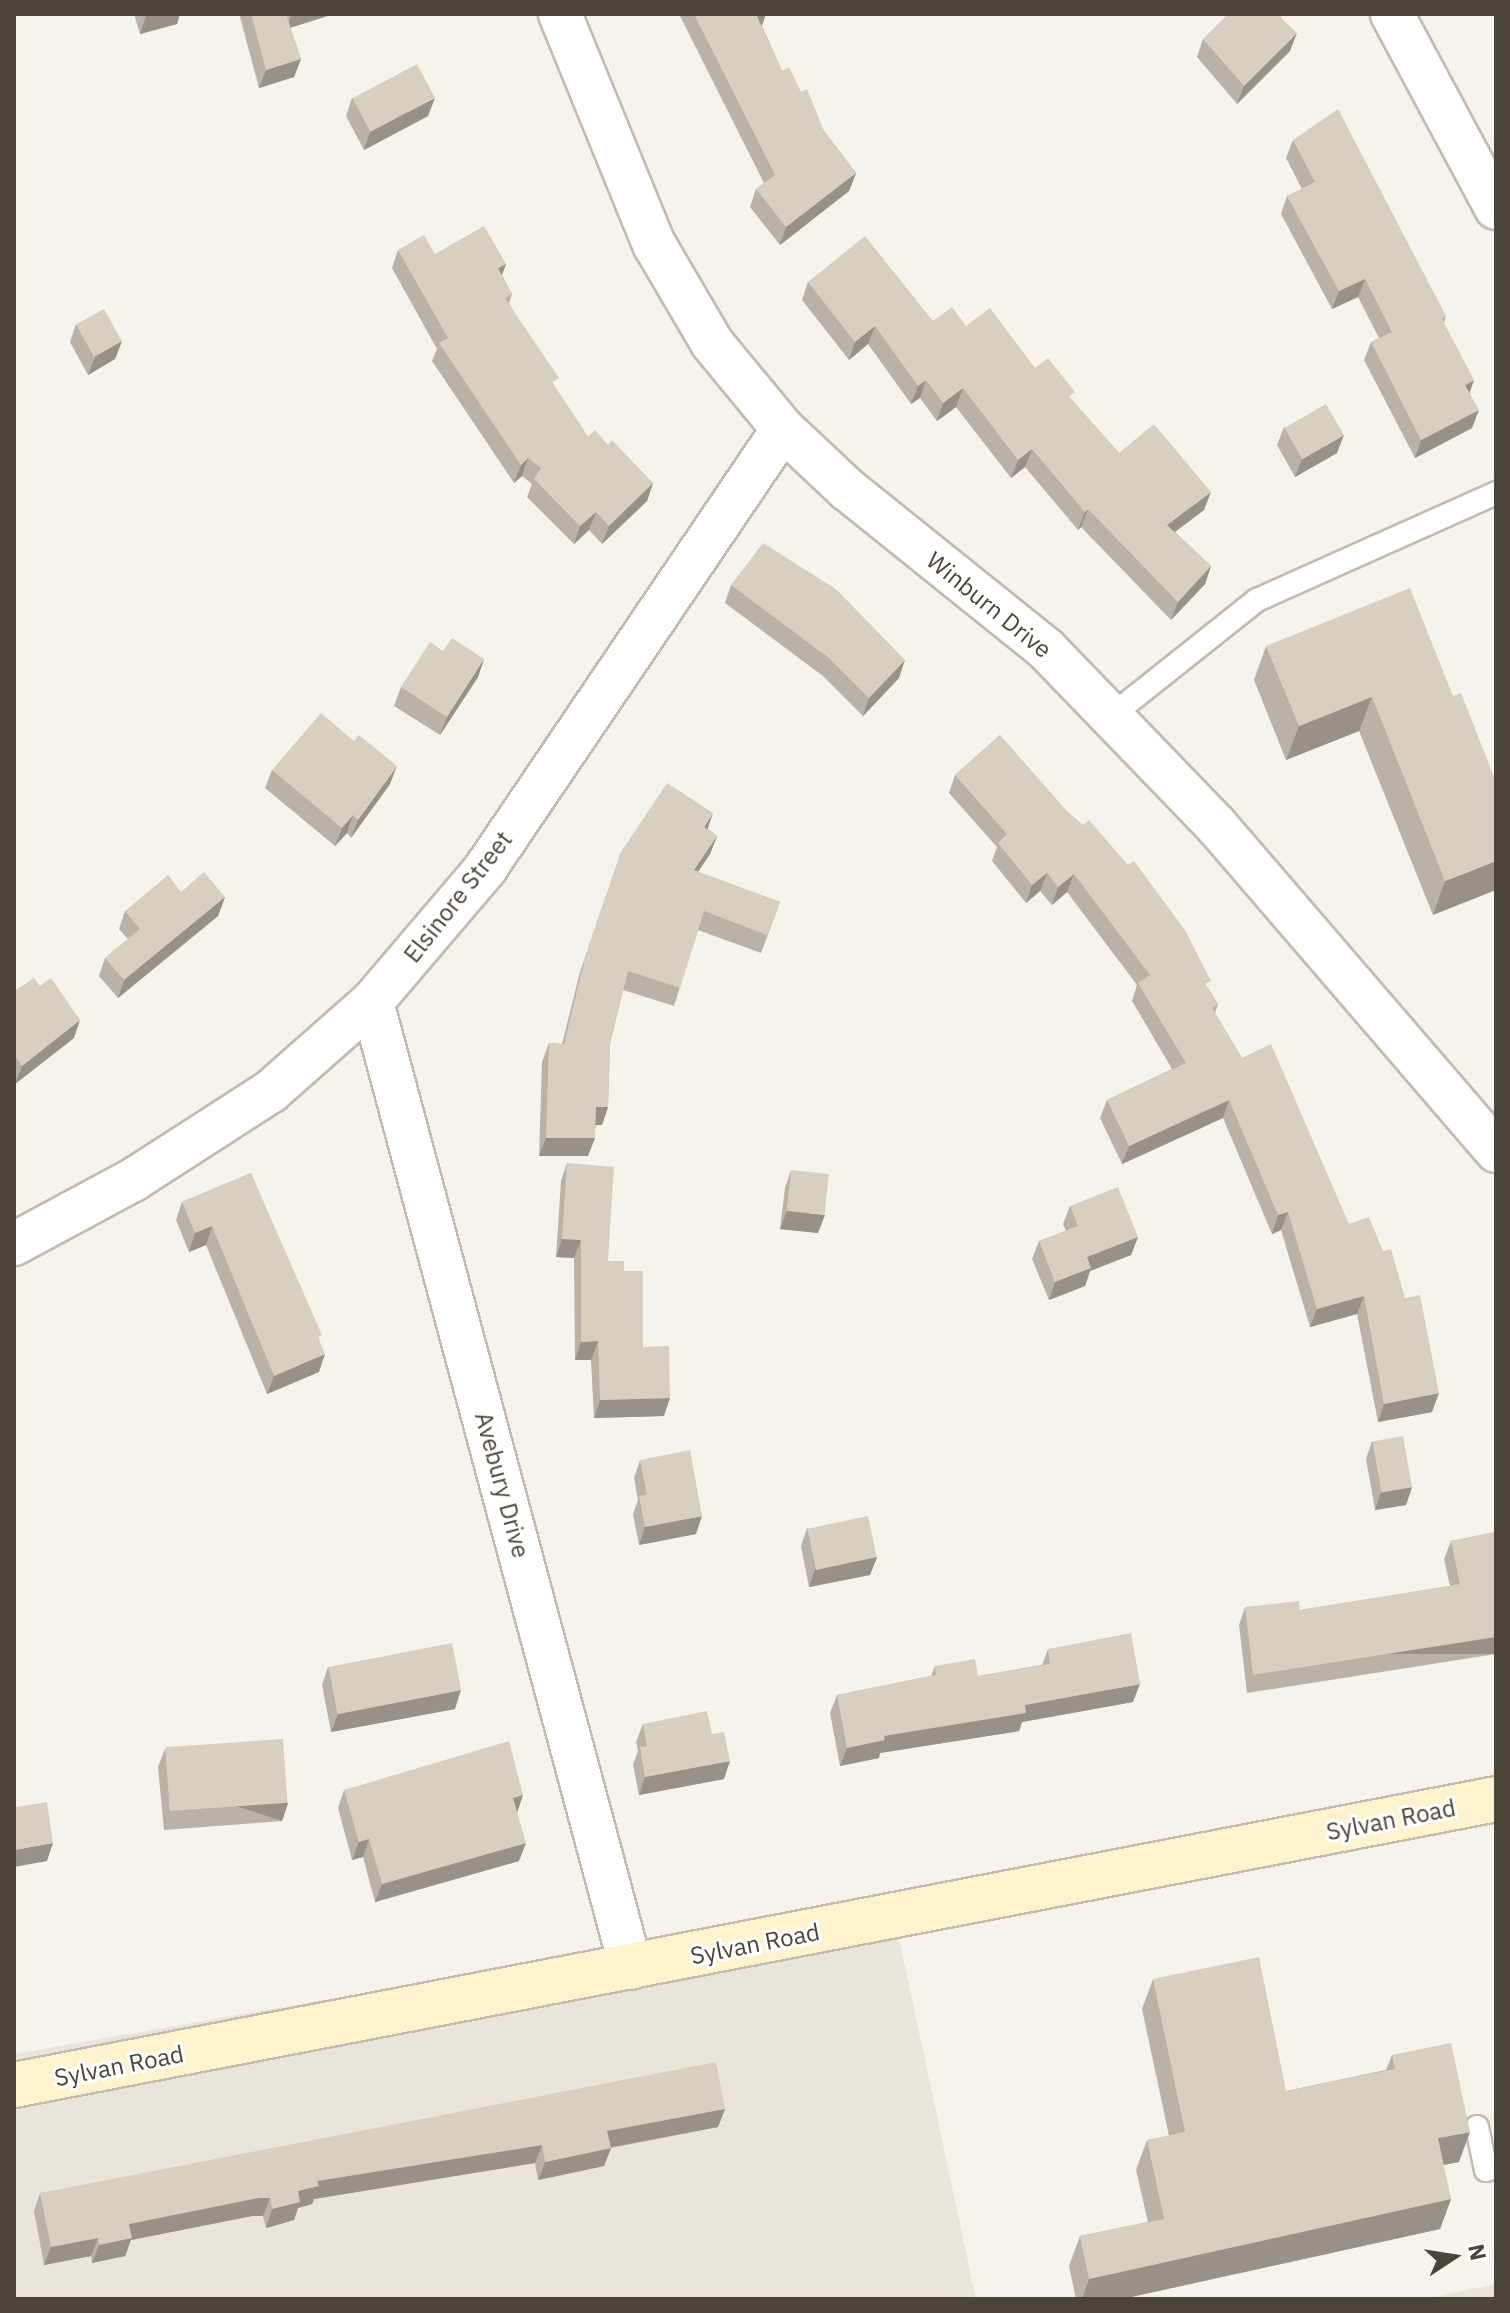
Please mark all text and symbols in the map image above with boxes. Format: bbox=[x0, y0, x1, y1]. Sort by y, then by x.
street label: Winburn Drive bbox=[921, 546, 1057, 664]
street label: Elsinore Street bbox=[398, 826, 518, 968]
street label: Avebury Drive bbox=[469, 1409, 535, 1561]
street label: Sylvan Road bbox=[1324, 1793, 1458, 1847]
street label: Sylvan Road bbox=[688, 1917, 822, 1971]
street label: Sylvan Road bbox=[52, 2039, 186, 2093]
north arrow bbox=[1414, 2217, 1494, 2297]
text: N bbox=[1462, 2241, 1494, 2263]

